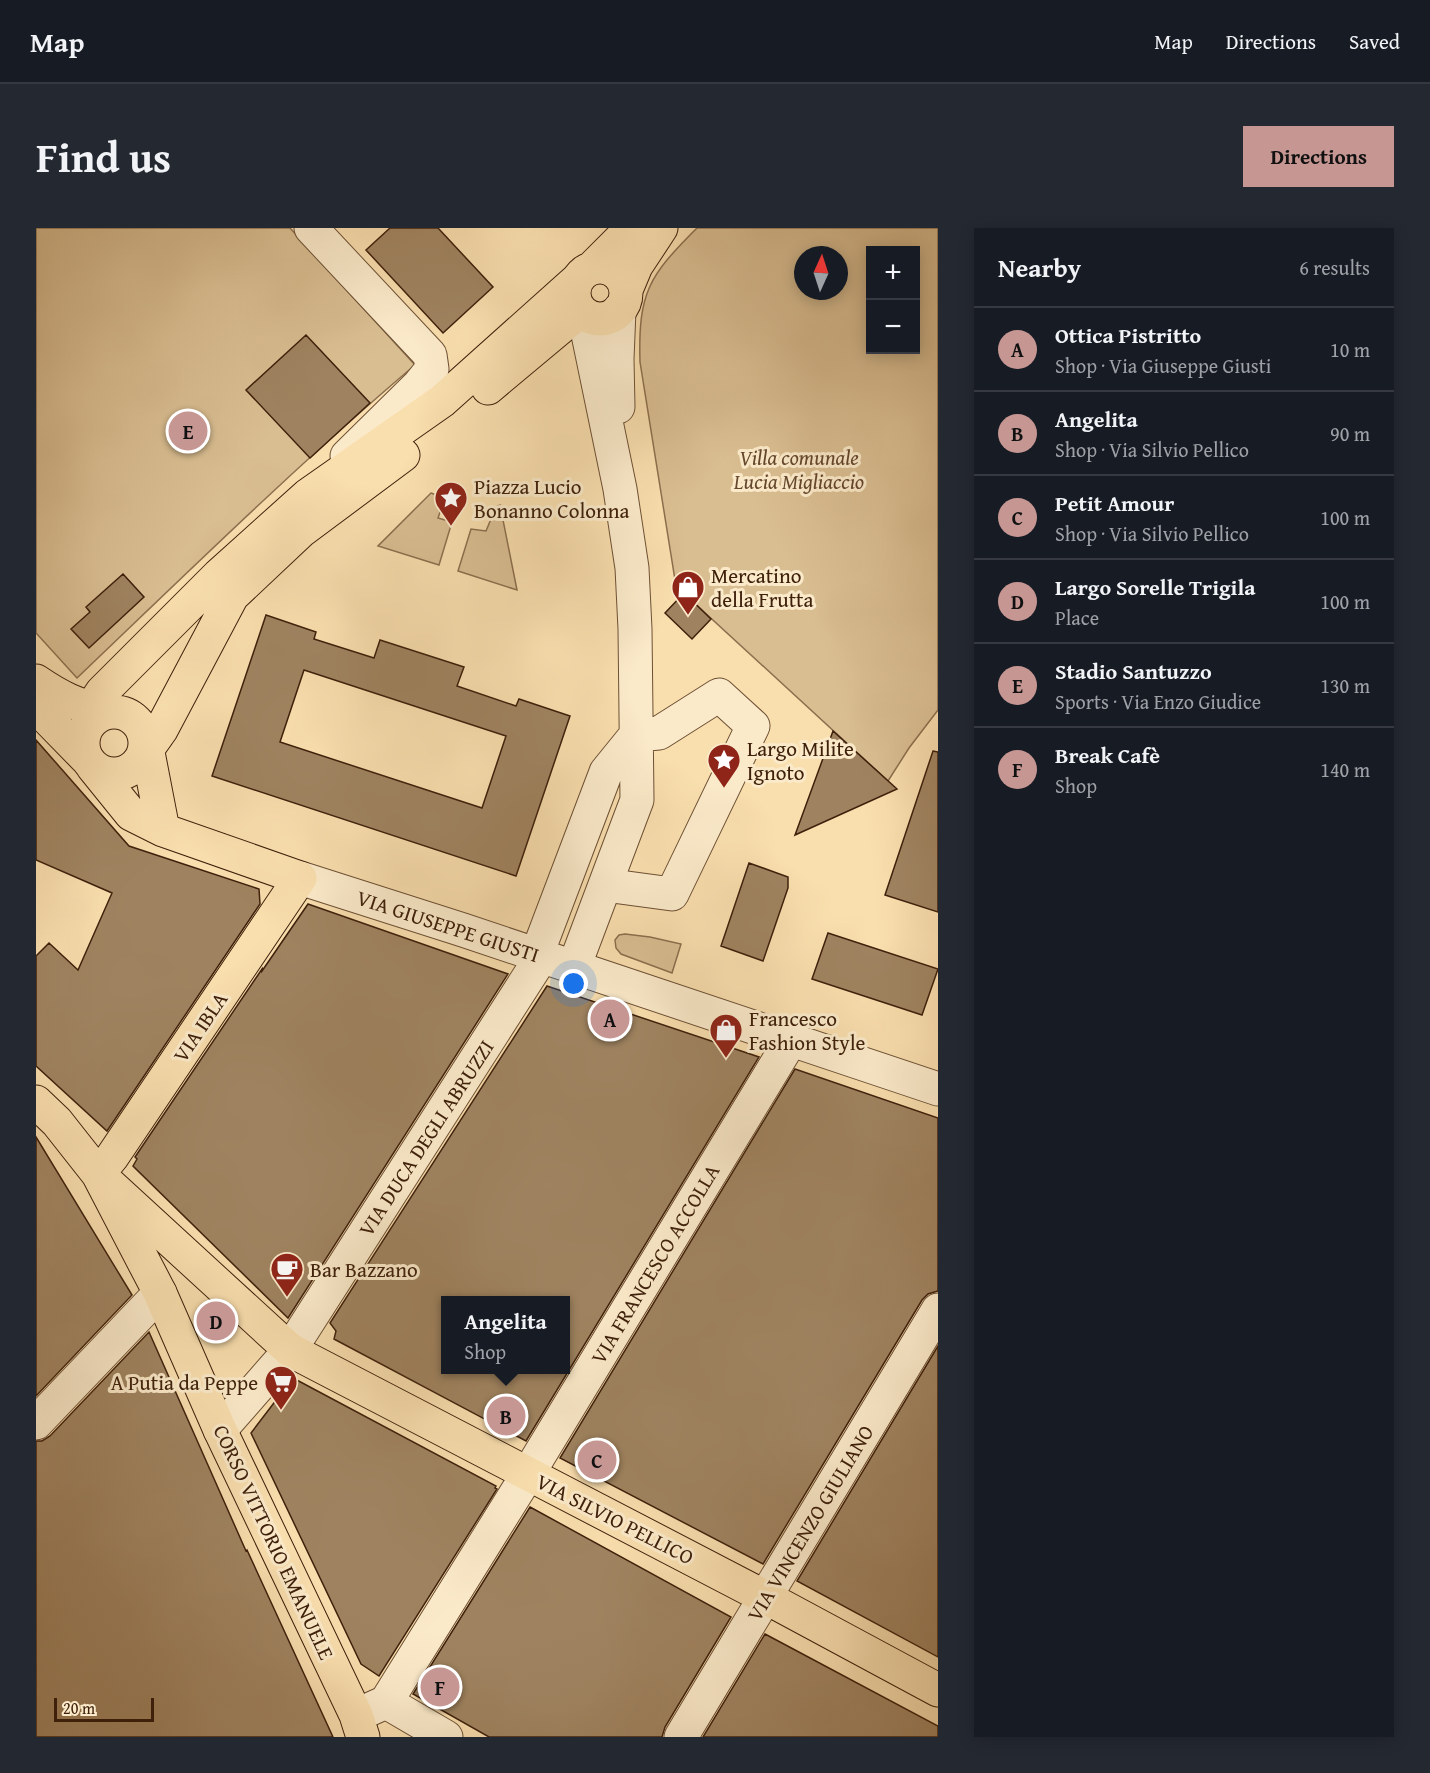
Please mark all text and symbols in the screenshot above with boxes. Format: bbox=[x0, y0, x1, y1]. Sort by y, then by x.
text: Map bbox=[30, 21, 84, 62]
text: Map bbox=[1154, 26, 1193, 57]
text: Directions bbox=[1226, 26, 1316, 57]
text: Saved bbox=[1349, 26, 1400, 57]
text: Find us bbox=[36, 126, 171, 187]
button: Directions bbox=[1243, 126, 1394, 187]
north arrow bbox=[794, 246, 848, 300]
map controls bbox=[866, 246, 920, 354]
button: + bbox=[866, 246, 920, 300]
text: Nearby bbox=[998, 248, 1081, 287]
text: 6 results bbox=[1299, 253, 1370, 282]
button: − bbox=[866, 300, 920, 354]
text: Ottica Pistritto bbox=[1055, 319, 1201, 351]
text: A bbox=[1011, 335, 1024, 364]
text: 10 m bbox=[1330, 335, 1370, 364]
text: Shop · Via Giuseppe Giusti bbox=[1055, 351, 1271, 380]
text: Angelita bbox=[1055, 403, 1138, 435]
pin: E bbox=[168, 408, 208, 454]
text: B bbox=[1011, 419, 1024, 448]
text: 90 m bbox=[1330, 419, 1370, 448]
text: Shop · Via Silvio Pellico bbox=[1055, 435, 1249, 464]
park label: Villa comunale Lucia Migliaccio bbox=[733, 442, 864, 497]
place label: Piazza Lucio Bonanno Colonna bbox=[474, 471, 630, 526]
place icon: Piazza Lucio Bonanno Colonna bbox=[433, 480, 469, 527]
text: Petit Amour bbox=[1055, 487, 1174, 519]
text: C bbox=[1012, 503, 1023, 532]
text: 100 m bbox=[1320, 503, 1370, 532]
text: Shop · Via Silvio Pellico bbox=[1055, 519, 1249, 548]
place label: Mercatino della Frutta bbox=[711, 560, 813, 615]
shop icon: Mercatino della Frutta bbox=[670, 569, 706, 616]
text: Largo Sorelle Trigila bbox=[1055, 571, 1256, 603]
text: D bbox=[1011, 587, 1024, 616]
text: 100 m bbox=[1320, 587, 1370, 616]
text: Place bbox=[1055, 603, 1099, 632]
text: Stadio Santuzzo bbox=[1055, 655, 1212, 687]
text: E bbox=[1012, 671, 1023, 700]
text: 130 m bbox=[1320, 671, 1370, 700]
text: Sports · Via Enzo Giudice bbox=[1055, 687, 1261, 716]
place label: Largo Milite Ignoto bbox=[747, 733, 854, 788]
text: Break Cafè bbox=[1055, 739, 1160, 771]
place icon: Largo Milite Ignoto bbox=[706, 742, 742, 789]
text: F bbox=[1012, 755, 1023, 784]
text: 140 m bbox=[1320, 755, 1370, 784]
text: Shop bbox=[1055, 771, 1097, 800]
street label: VIA GIUSEPPE GIUSTI bbox=[353, 882, 543, 970]
your location bbox=[559, 969, 588, 998]
street label: VIA IBLA bbox=[165, 985, 235, 1068]
pin: A bbox=[590, 996, 630, 1042]
place label: Francesco Fashion Style bbox=[749, 1003, 866, 1058]
shop icon: Francesco Fashion Style bbox=[708, 1012, 744, 1059]
street label: VIA DUCA DEGLI ABRUZZI bbox=[351, 1034, 501, 1242]
street label: VIA FRANCESCO ACCOLLA bbox=[583, 1158, 727, 1370]
cafe icon: Bar Bazzano bbox=[269, 1251, 305, 1298]
place label: Bar Bazzano bbox=[310, 1254, 418, 1285]
popup bbox=[441, 1296, 570, 1374]
pin: D bbox=[196, 1298, 236, 1344]
text: Angelita bbox=[464, 1305, 547, 1337]
text: Shop bbox=[464, 1337, 506, 1366]
supermarket icon: A Putia da Peppe bbox=[263, 1364, 299, 1411]
place label: A Putia da Peppe bbox=[111, 1367, 258, 1398]
pin: B bbox=[486, 1394, 526, 1438]
street label: CORSO VITTORIO EMANUELE bbox=[206, 1419, 342, 1665]
street label: VIA VINCENZO GIULIANO bbox=[739, 1419, 881, 1627]
pin: C bbox=[578, 1438, 616, 1482]
street label: VIA SILVIO PELLICO bbox=[531, 1466, 699, 1572]
pin: F bbox=[420, 1664, 460, 1710]
scale bar bbox=[54, 1695, 154, 1722]
text: 20 m bbox=[63, 1696, 95, 1720]

